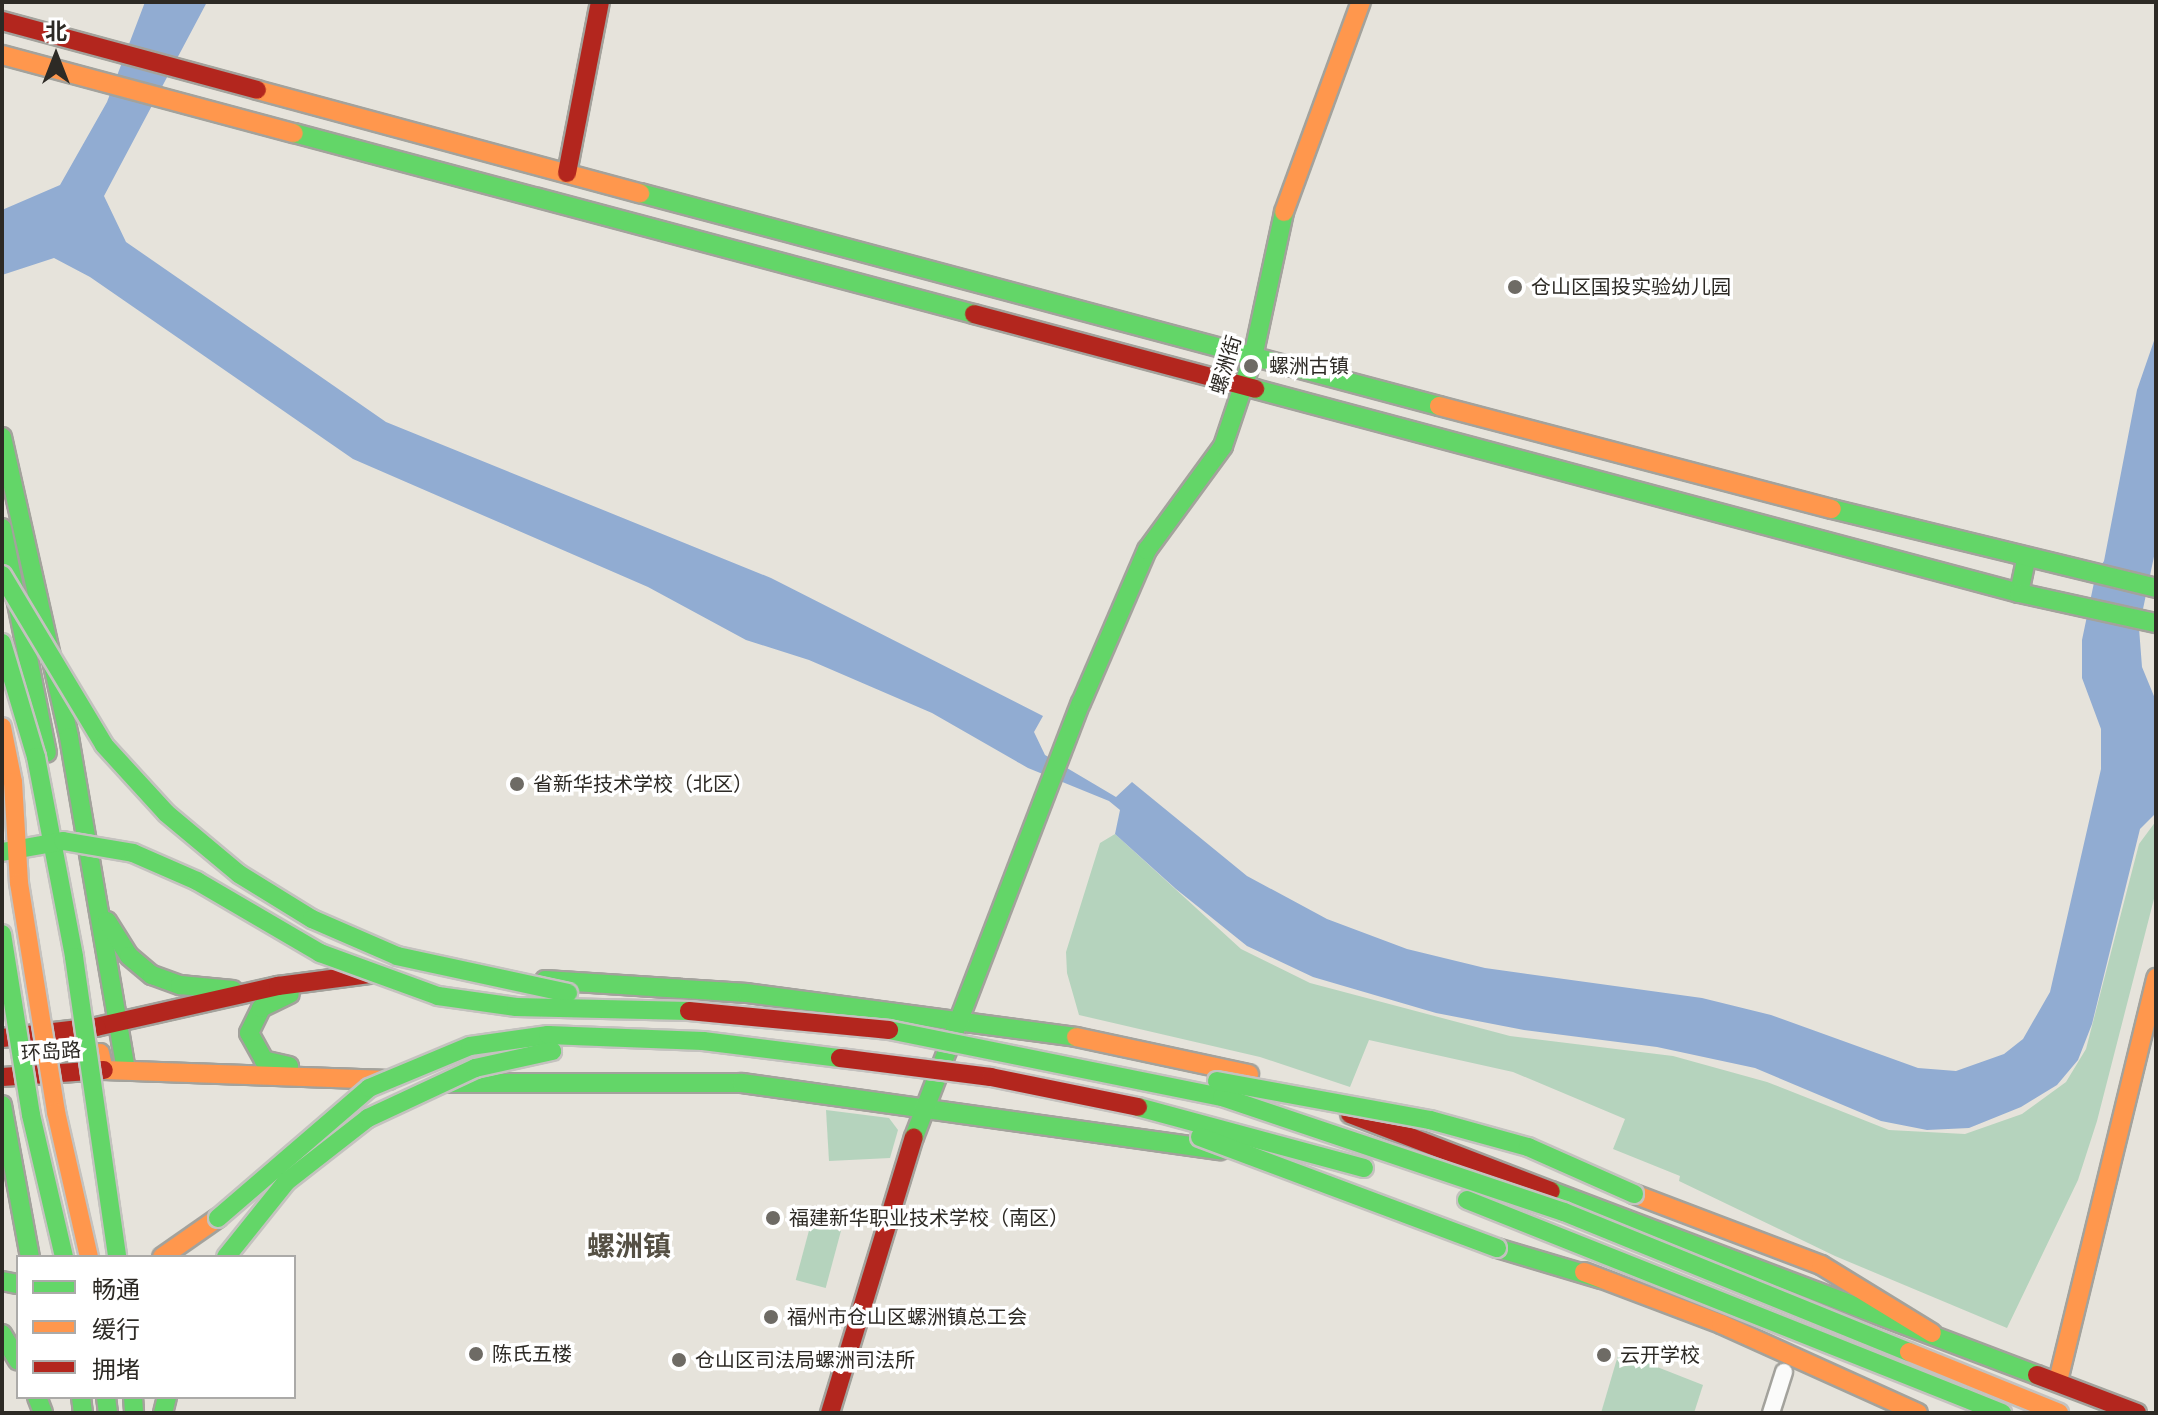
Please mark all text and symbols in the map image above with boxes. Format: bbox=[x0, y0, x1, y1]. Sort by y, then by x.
north arrow bbox=[16, 16, 96, 96]
text: 北 bbox=[45, 18, 67, 45]
place label: 仓山区国投实验幼儿园 bbox=[1531, 275, 1731, 299]
marker: 仓山区国投实验幼儿园 bbox=[1506, 278, 1524, 296]
street label: 螺洲街 bbox=[1206, 333, 1246, 397]
place label: 螺洲古镇 bbox=[1269, 354, 1349, 378]
marker: 螺洲古镇 bbox=[1240, 355, 1262, 377]
place label: 省新华技术学校（北区） bbox=[533, 772, 753, 796]
marker: 省新华技术学校（北区） bbox=[508, 775, 526, 793]
street label: 环岛路 bbox=[20, 1038, 82, 1066]
place label: 福建新华职业技术学校（南区） bbox=[789, 1206, 1069, 1230]
marker: 福建新华职业技术学校（南区） bbox=[764, 1209, 782, 1227]
district label: 螺洲镇 bbox=[587, 1230, 671, 1264]
legend bbox=[16, 1255, 296, 1399]
text: 畅通 bbox=[92, 1276, 140, 1304]
place label: 福州市仓山区螺洲镇总工会 bbox=[787, 1305, 1027, 1329]
marker: 福州市仓山区螺洲镇总工会 bbox=[762, 1308, 780, 1326]
text: 缓行 bbox=[92, 1316, 140, 1344]
place label: 陈氏五楼 bbox=[492, 1342, 572, 1366]
place label: 云开学校 bbox=[1620, 1343, 1700, 1367]
marker: 陈氏五楼 bbox=[467, 1345, 485, 1363]
marker: 云开学校 bbox=[1595, 1346, 1613, 1364]
place label: 仓山区司法局螺洲司法所 bbox=[695, 1348, 915, 1372]
marker: 仓山区司法局螺洲司法所 bbox=[670, 1351, 688, 1369]
text: 拥堵 bbox=[92, 1356, 140, 1384]

